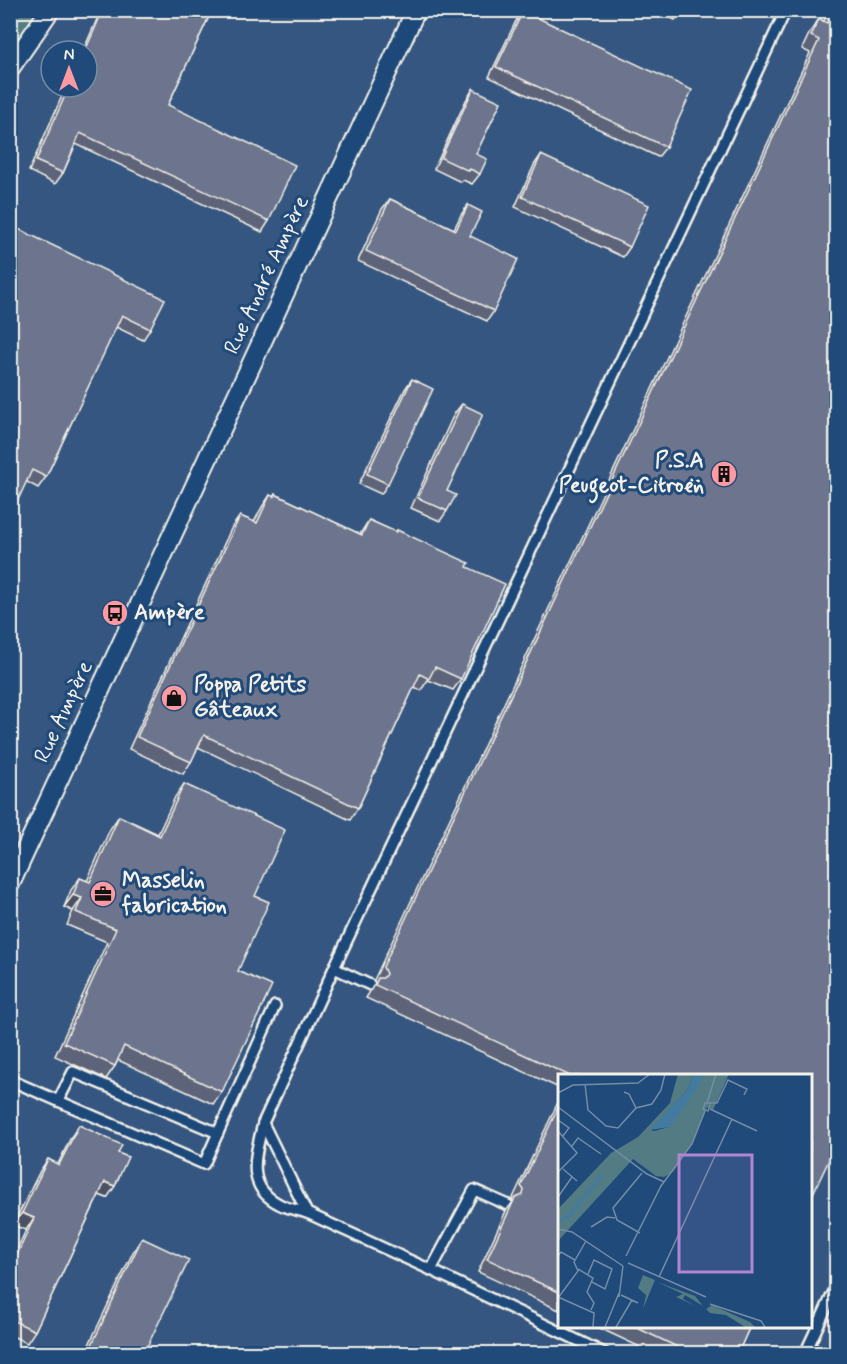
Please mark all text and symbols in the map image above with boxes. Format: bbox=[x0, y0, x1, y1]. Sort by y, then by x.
north arrow bbox=[39, 39, 99, 99]
text: N bbox=[64, 45, 74, 66]
street label: Rue André Ampère bbox=[218, 191, 316, 359]
place label: P.S.A Peugeot-Citroën bbox=[559, 447, 704, 504]
building icon: P.S.A Peugeot-Citroën bbox=[709, 459, 739, 489]
bus stop icon: Ampère bbox=[100, 598, 130, 628]
place label: Ampère bbox=[134, 599, 205, 627]
street label: Rue Ampère bbox=[28, 656, 100, 767]
place label: Poppa Petits Gâteaux bbox=[194, 671, 306, 724]
shop icon: Poppa Petits Gâteaux bbox=[159, 683, 189, 713]
place label: Masselin fabrication bbox=[121, 867, 227, 920]
office icon: Masselin fabrication bbox=[88, 879, 118, 909]
inset map bbox=[558, 1074, 811, 1328]

